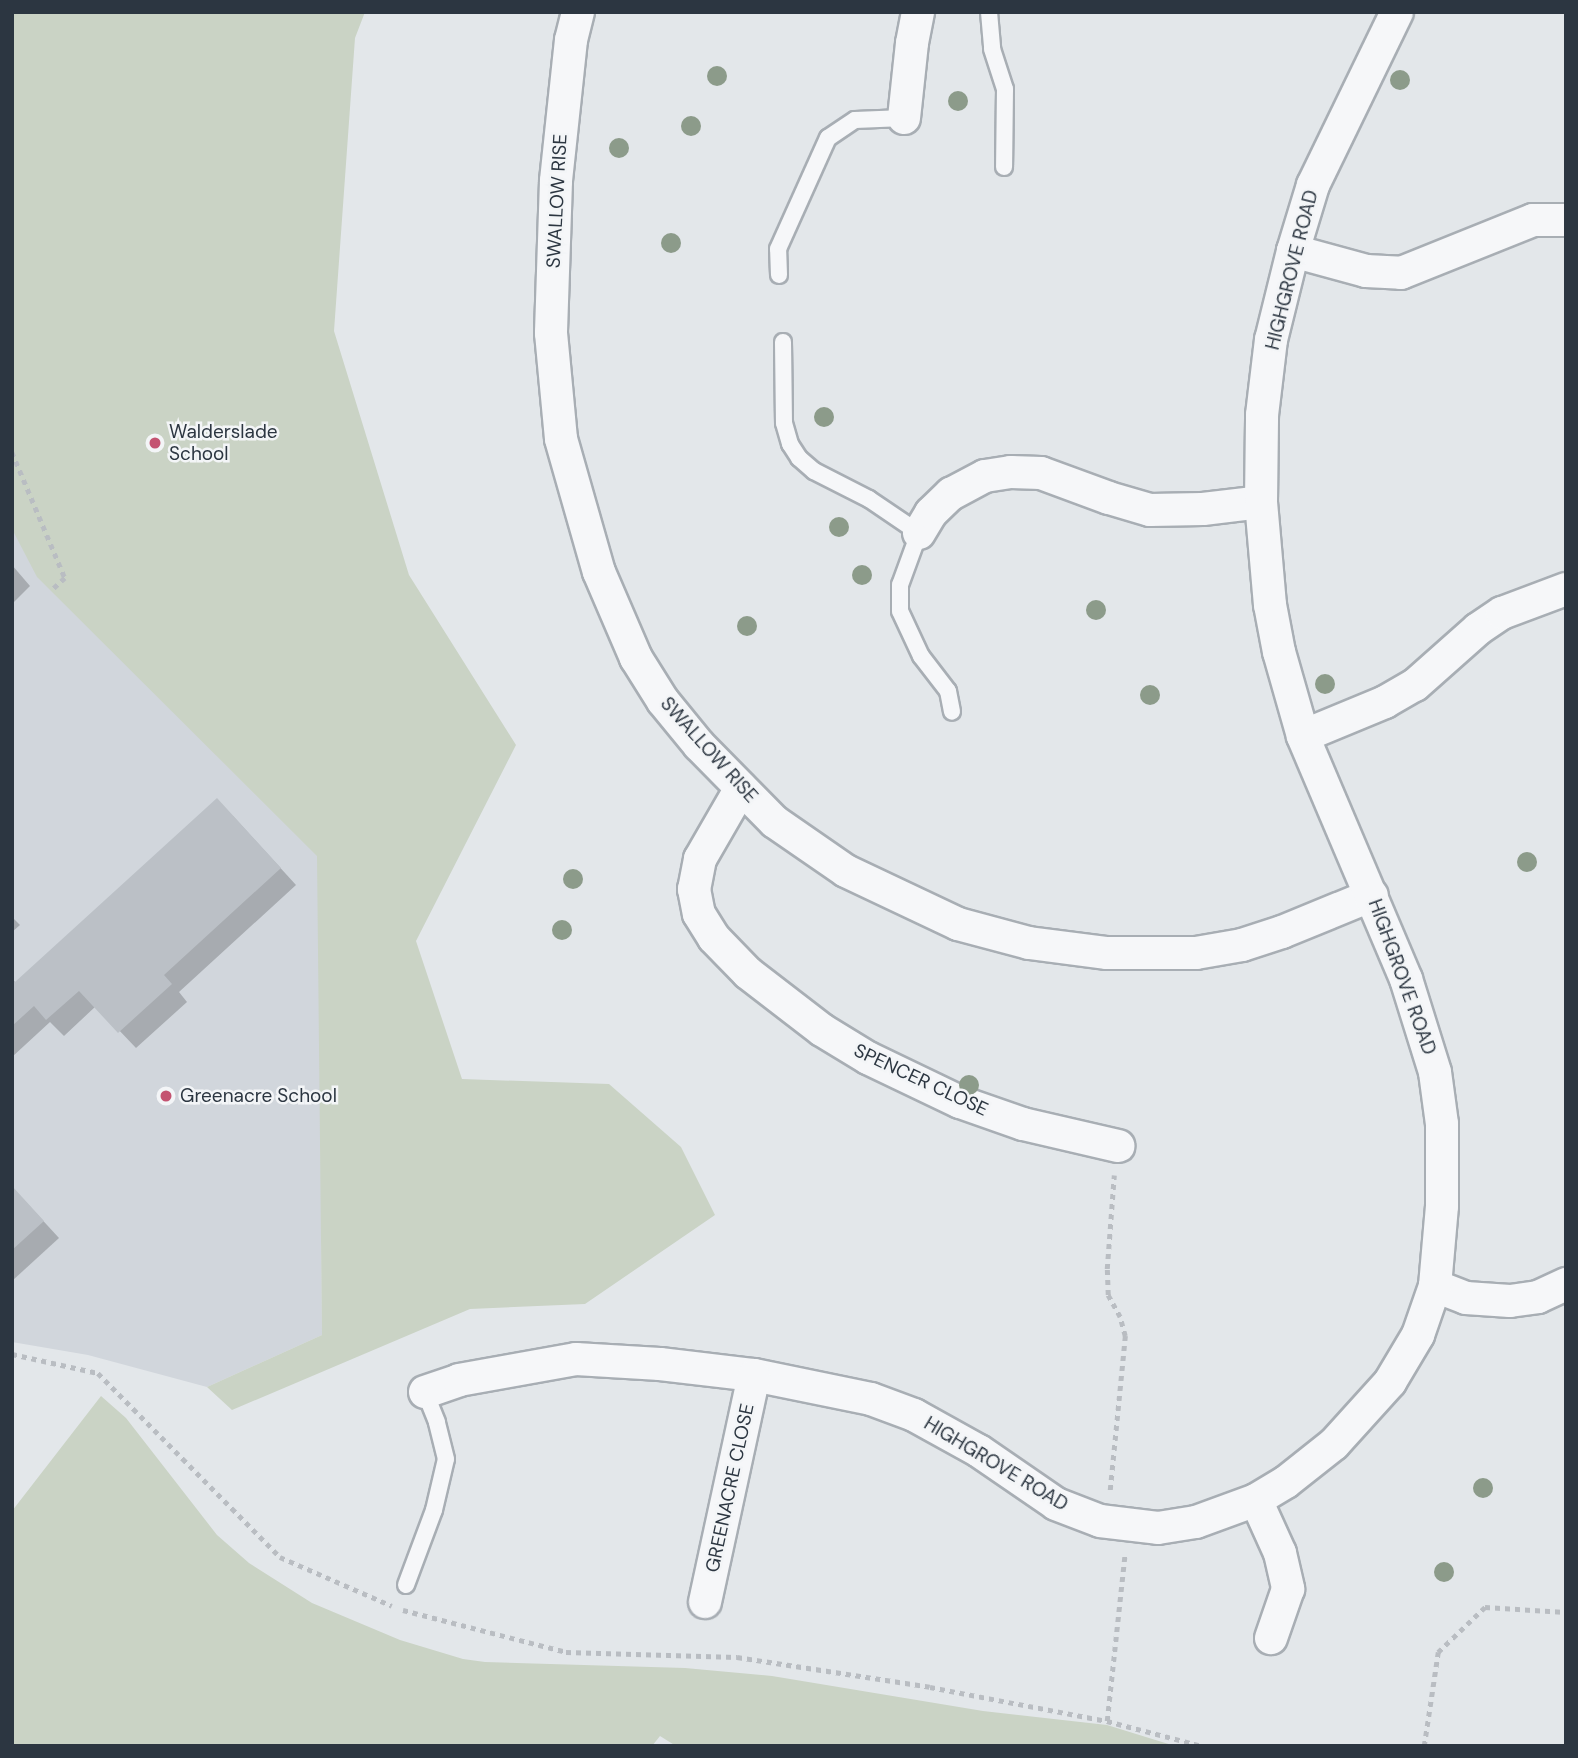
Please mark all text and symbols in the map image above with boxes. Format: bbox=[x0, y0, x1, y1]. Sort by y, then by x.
street label: SWALLOW RISE bbox=[542, 133, 572, 269]
street label: HIGHGROVE ROAD bbox=[1261, 188, 1323, 352]
place label: Walderslade School bbox=[169, 421, 278, 465]
marker: Walderslade School bbox=[147, 435, 163, 451]
street label: SWALLOW RISE bbox=[656, 692, 762, 808]
street label: HIGHGROVE ROAD bbox=[1363, 896, 1441, 1058]
street label: SPENCER CLOSE bbox=[850, 1039, 992, 1121]
place label: Greenacre School bbox=[180, 1085, 337, 1107]
marker: Greenacre School bbox=[158, 1088, 174, 1104]
street label: GREENACRE CLOSE bbox=[701, 1402, 759, 1574]
street label: HIGHGROVE ROAD bbox=[920, 1412, 1072, 1516]

